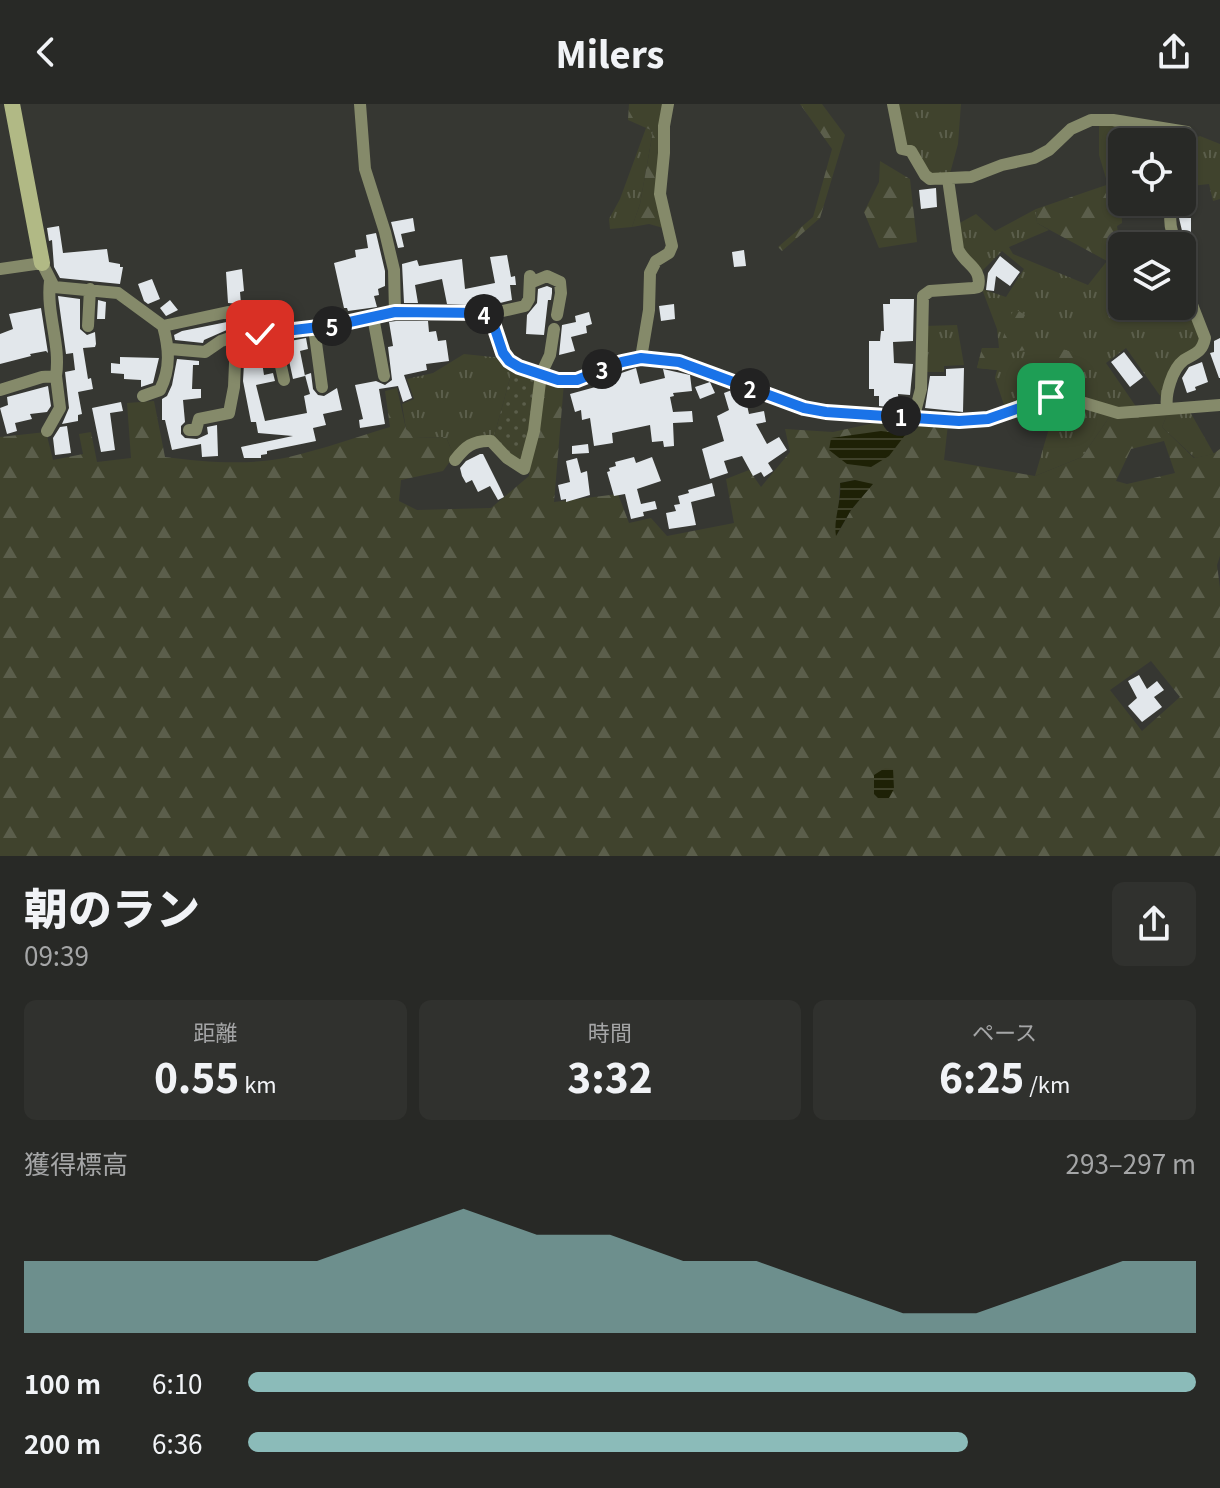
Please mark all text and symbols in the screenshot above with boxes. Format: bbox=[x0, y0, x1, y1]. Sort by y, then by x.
text: Milers bbox=[556, 26, 664, 78]
icon: back bbox=[24, 30, 68, 74]
icon: share bbox=[1152, 30, 1196, 74]
map controls bbox=[1108, 128, 1196, 320]
button: locate bbox=[1108, 128, 1196, 216]
button: layers bbox=[1108, 232, 1196, 320]
pin: 4 bbox=[464, 294, 504, 334]
text: 4 bbox=[478, 298, 490, 330]
pin bbox=[226, 300, 294, 368]
pin: 5 bbox=[312, 306, 352, 346]
text: 5 bbox=[326, 310, 338, 342]
icon: check bbox=[238, 312, 282, 356]
pin: 3 bbox=[582, 349, 622, 389]
text: 3 bbox=[596, 353, 608, 385]
pin bbox=[1017, 363, 1085, 431]
pin: 2 bbox=[730, 368, 770, 408]
text: 2 bbox=[744, 372, 756, 404]
icon: arrive bbox=[1029, 375, 1073, 419]
pin: 1 bbox=[881, 396, 921, 436]
text: 1 bbox=[895, 400, 907, 432]
text: 朝のラン bbox=[24, 874, 200, 938]
button: share bbox=[1112, 882, 1196, 966]
text: 09:39 bbox=[24, 936, 89, 973]
text: 距離 bbox=[193, 1015, 237, 1047]
text: 時間 bbox=[588, 1015, 632, 1047]
text: ペース bbox=[972, 1015, 1037, 1047]
text: 0.55 bbox=[154, 1047, 239, 1105]
text: 3:32 bbox=[567, 1047, 653, 1105]
text: 6:25 bbox=[939, 1047, 1024, 1105]
text: km bbox=[239, 1067, 277, 1099]
text: /km bbox=[1024, 1067, 1070, 1099]
text: 獲得標高 bbox=[24, 1144, 128, 1181]
text: 293–297 m bbox=[1066, 1144, 1196, 1181]
text: 100 m bbox=[24, 1364, 101, 1401]
text: 6:10 bbox=[152, 1364, 203, 1401]
text: 200 m bbox=[24, 1424, 101, 1461]
text: 6:36 bbox=[152, 1424, 203, 1461]

